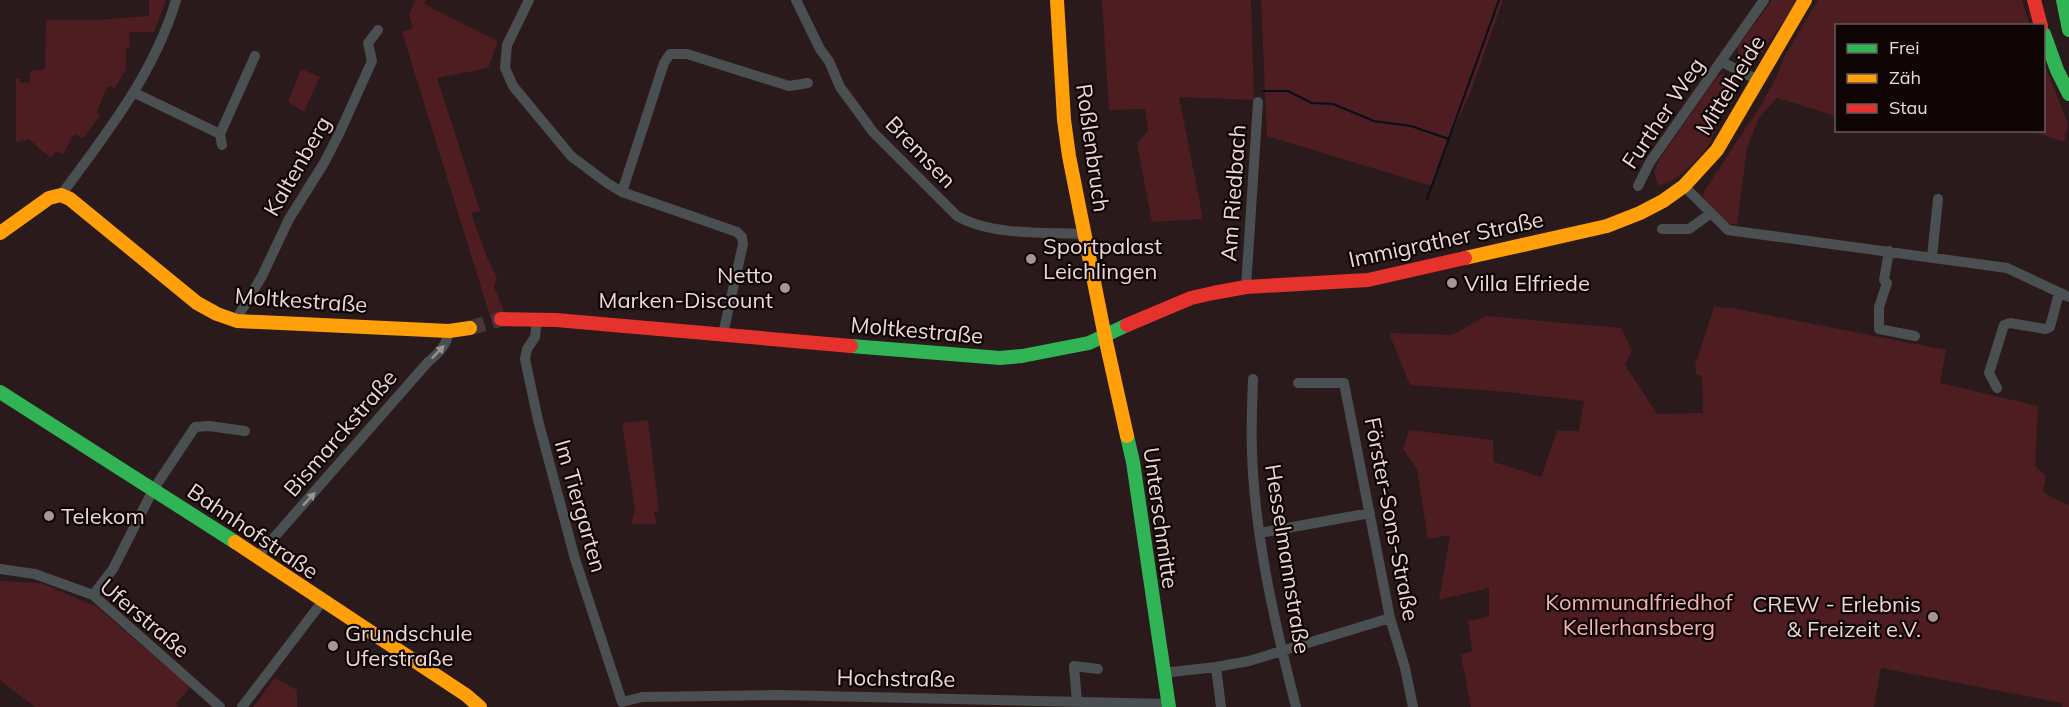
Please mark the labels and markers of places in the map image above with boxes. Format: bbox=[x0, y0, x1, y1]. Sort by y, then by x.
place label: Sportpalast Leichlingen bbox=[1043, 232, 1162, 285]
marker: Sportpalast Leichlingen bbox=[1024, 252, 1038, 266]
place label: Netto Marken-Discount bbox=[599, 261, 773, 314]
place label: Villa Elfriede bbox=[1464, 269, 1590, 297]
marker: Villa Elfriede bbox=[1445, 276, 1459, 290]
marker: Netto Marken-Discount bbox=[778, 281, 792, 295]
place label: Telekom bbox=[61, 502, 145, 530]
marker: Telekom bbox=[42, 509, 56, 523]
place label: CREW - Erlebnis & Freizeit e.V. bbox=[1752, 590, 1921, 643]
marker: CREW - Erlebnis & Freizeit e.V. bbox=[1926, 610, 1940, 624]
place label: Grundschule Uferstraße bbox=[345, 619, 472, 672]
marker: Grundschule Uferstraße bbox=[326, 639, 340, 653]

